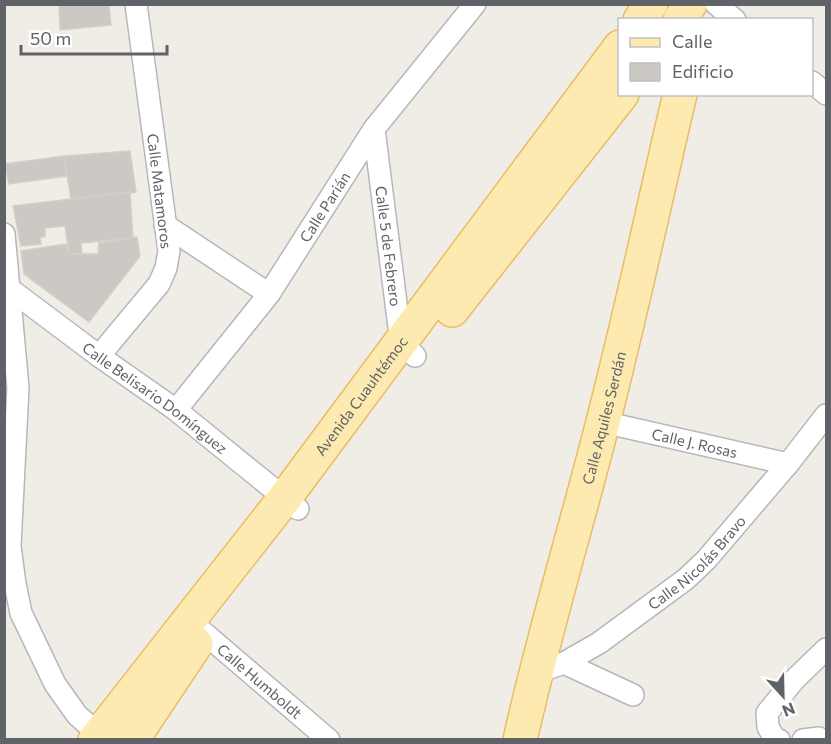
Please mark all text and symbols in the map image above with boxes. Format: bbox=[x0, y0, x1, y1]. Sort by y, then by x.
scale bar bbox=[21, 18, 166, 56]
legend bbox=[618, 18, 813, 96]
text: 50 m bbox=[30, 27, 71, 49]
text: Calle bbox=[672, 30, 712, 52]
text: Edificio bbox=[672, 60, 734, 82]
street label: Calle Matamoros bbox=[144, 132, 176, 250]
street label: Calle Parián bbox=[295, 168, 354, 245]
street label: Calle 5 de Febrero bbox=[372, 185, 405, 307]
street label: Avenida Cuauhtémoc bbox=[311, 333, 411, 459]
street label: Calle Belisario Domínguez bbox=[79, 338, 231, 457]
street label: Calle Aquiles Serdán bbox=[578, 349, 629, 486]
street label: Calle J. Rosas bbox=[650, 424, 739, 461]
street label: Calle Nicolás Bravo bbox=[644, 512, 749, 613]
street label: Calle Humboldt bbox=[214, 640, 306, 722]
north arrow bbox=[753, 666, 813, 726]
text: N bbox=[780, 699, 798, 721]

